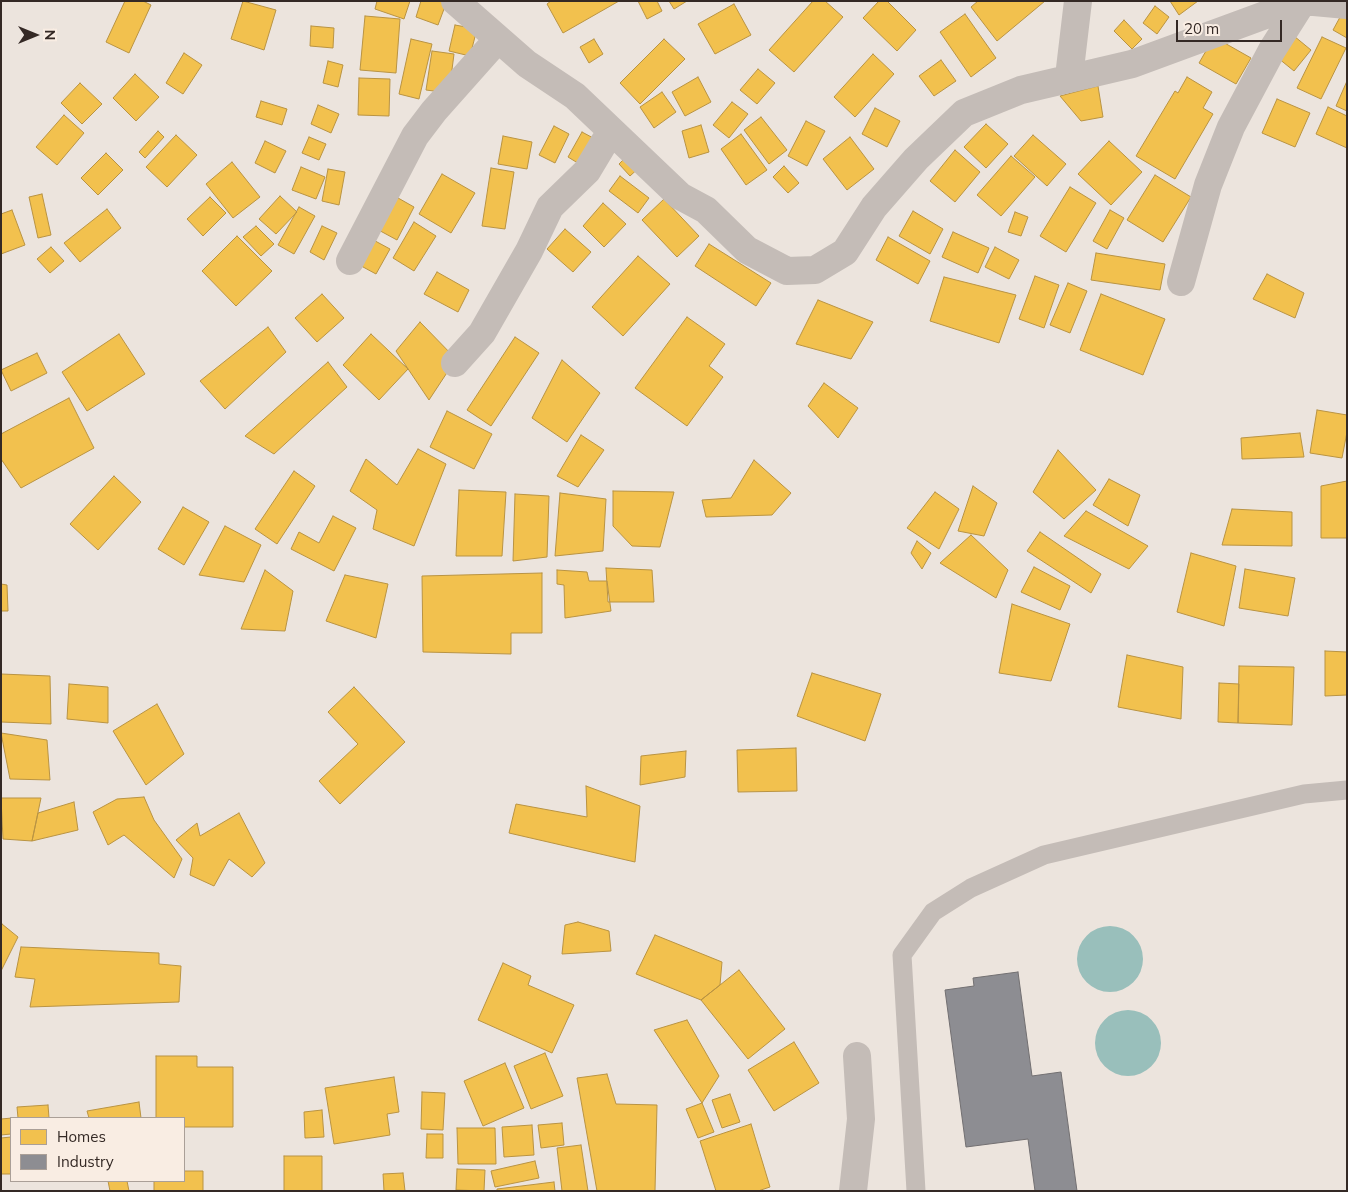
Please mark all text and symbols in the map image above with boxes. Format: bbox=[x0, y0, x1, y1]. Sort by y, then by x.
north arrow bbox=[10, 10, 60, 60]
scale bar bbox=[1178, 10, 1284, 42]
text: 20 m bbox=[1184, 19, 1219, 38]
text: N bbox=[41, 30, 59, 40]
legend bbox=[10, 1117, 185, 1182]
text: Homes bbox=[57, 1127, 106, 1146]
text: Industry bbox=[57, 1152, 114, 1171]

